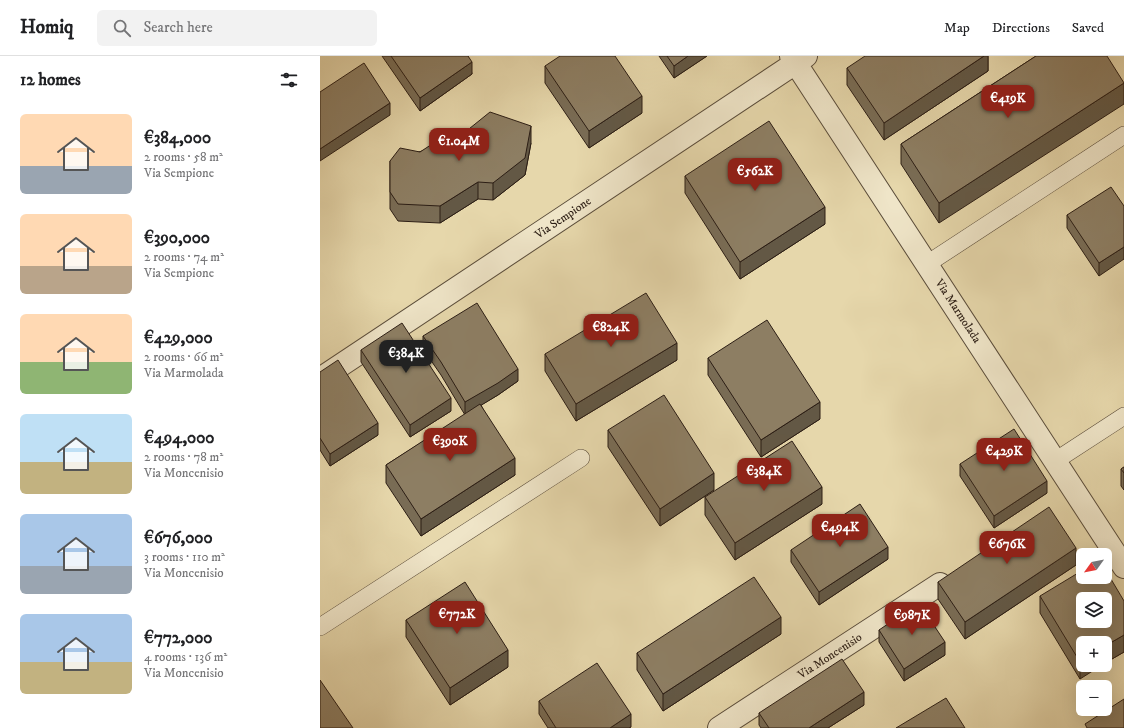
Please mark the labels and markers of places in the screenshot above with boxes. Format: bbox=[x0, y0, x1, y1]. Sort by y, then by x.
pin: €419K bbox=[980, 85, 1036, 119]
pin: €1.04M bbox=[426, 128, 492, 162]
pin: €562K bbox=[727, 158, 783, 192]
pin: €824K bbox=[583, 314, 639, 348]
pin: €384K bbox=[378, 340, 434, 374]
pin: €390K bbox=[422, 428, 478, 462]
pin: €429K bbox=[976, 438, 1032, 472]
pin: €384K bbox=[736, 458, 792, 492]
pin: €494K bbox=[812, 514, 868, 548]
pin: €676K bbox=[979, 531, 1035, 565]
pin: €772K bbox=[429, 601, 485, 635]
pin: €987K bbox=[884, 602, 940, 636]

